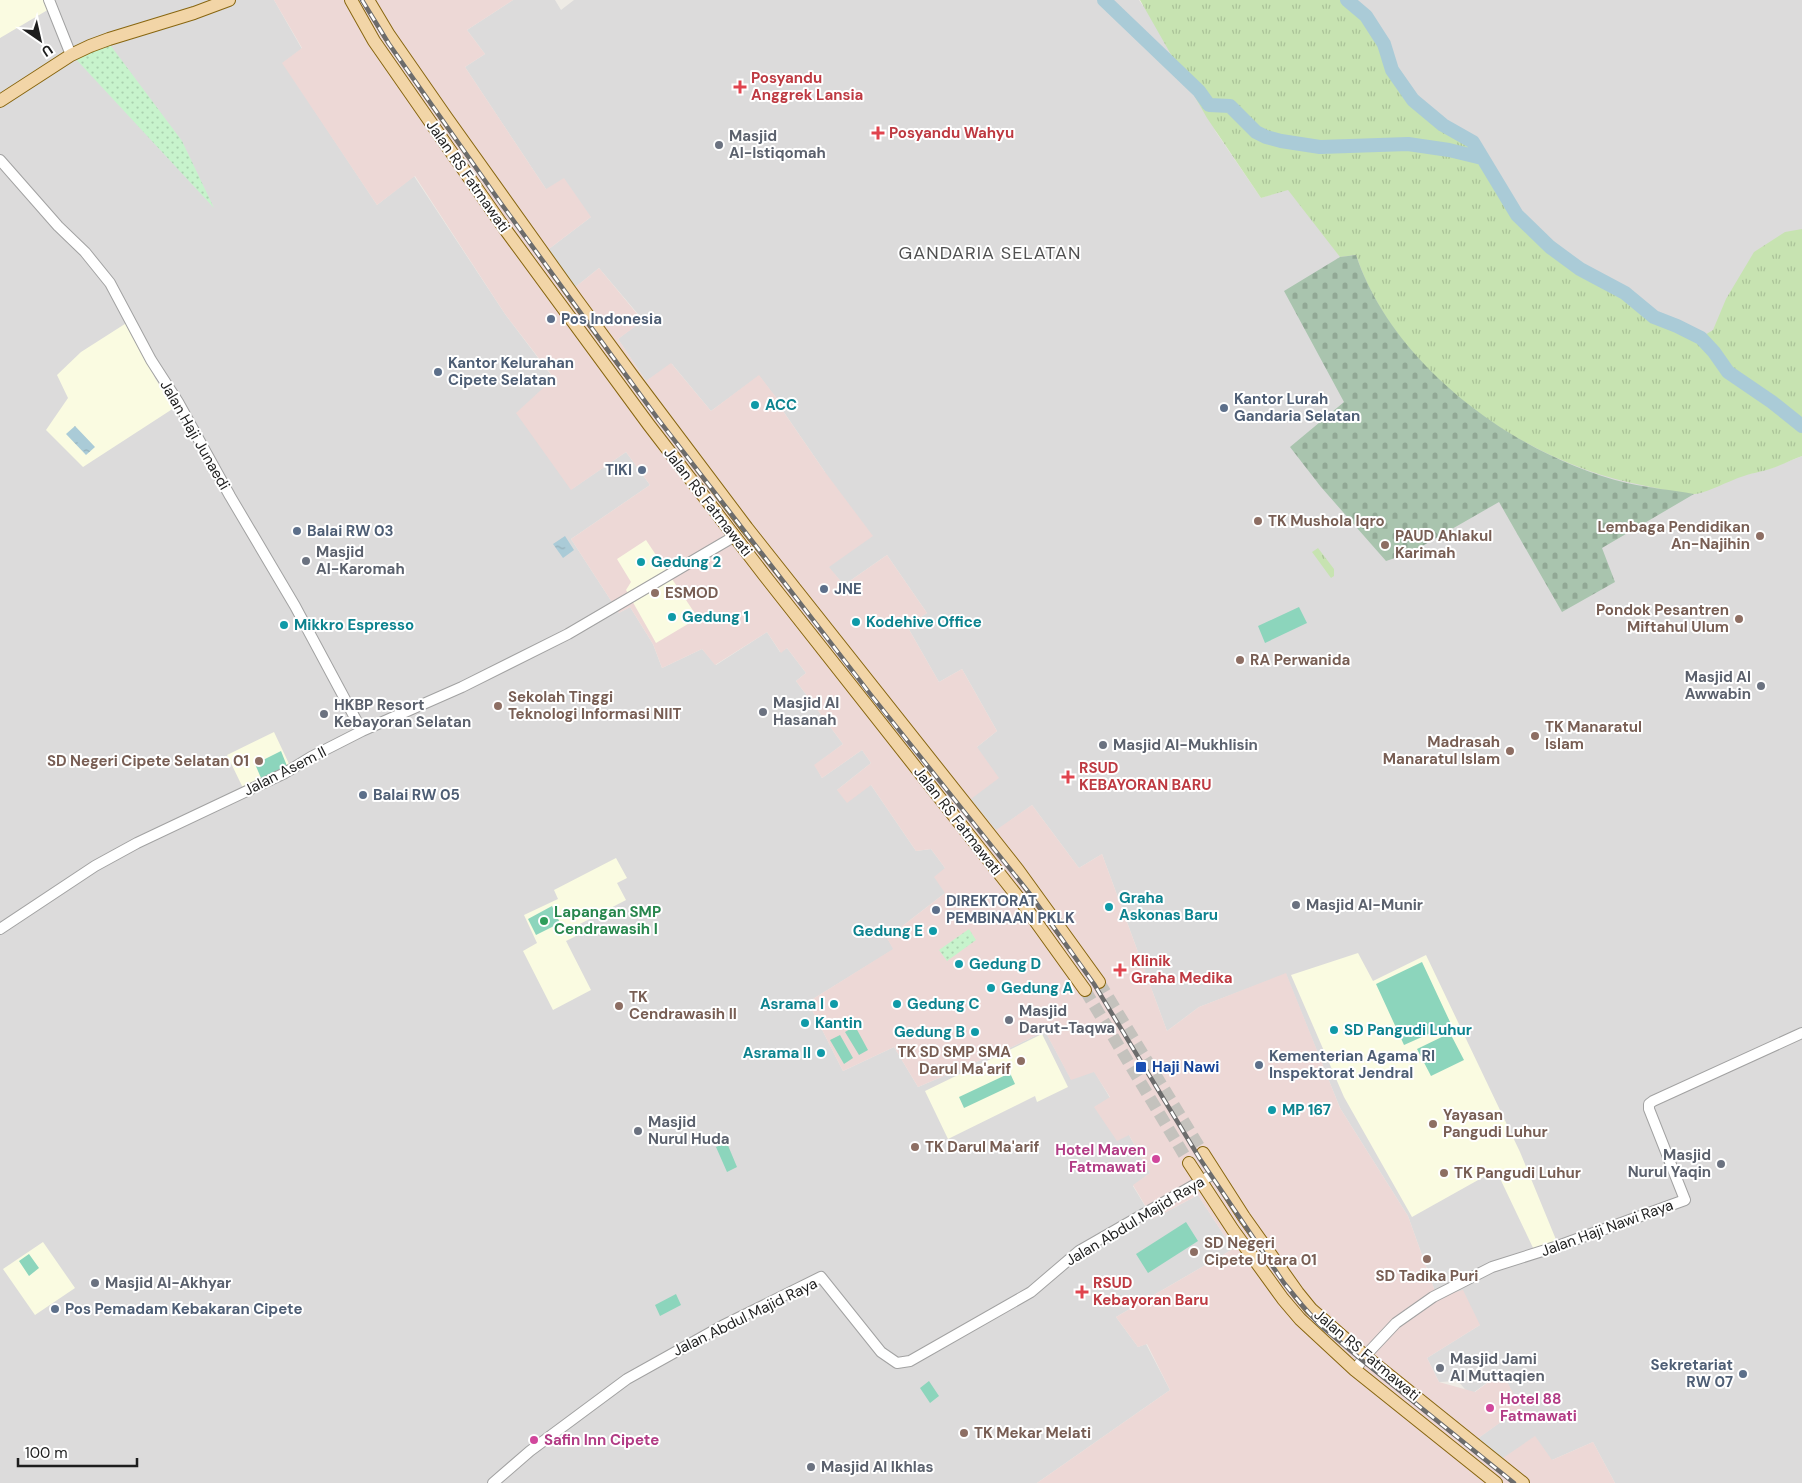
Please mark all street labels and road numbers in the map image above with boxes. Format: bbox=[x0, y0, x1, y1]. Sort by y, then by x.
street label: Jalan RS Fatmawati bbox=[422, 116, 514, 236]
street label: Jalan Haji Junaedi bbox=[155, 376, 235, 494]
street label: Jalan RS Fatmawati bbox=[659, 444, 757, 560]
street label: Jalan Asem II bbox=[240, 742, 330, 800]
street label: Jalan RS Fatmawati bbox=[909, 763, 1007, 879]
street label: Jalan Abdul Majid Raya bbox=[1062, 1172, 1208, 1270]
street label: Jalan Haji Nawi Raya bbox=[1538, 1195, 1676, 1261]
street label: Jalan Abdul Majid Raya bbox=[669, 1273, 821, 1361]
street label: Jalan RS Fatmawati bbox=[1310, 1305, 1424, 1405]

